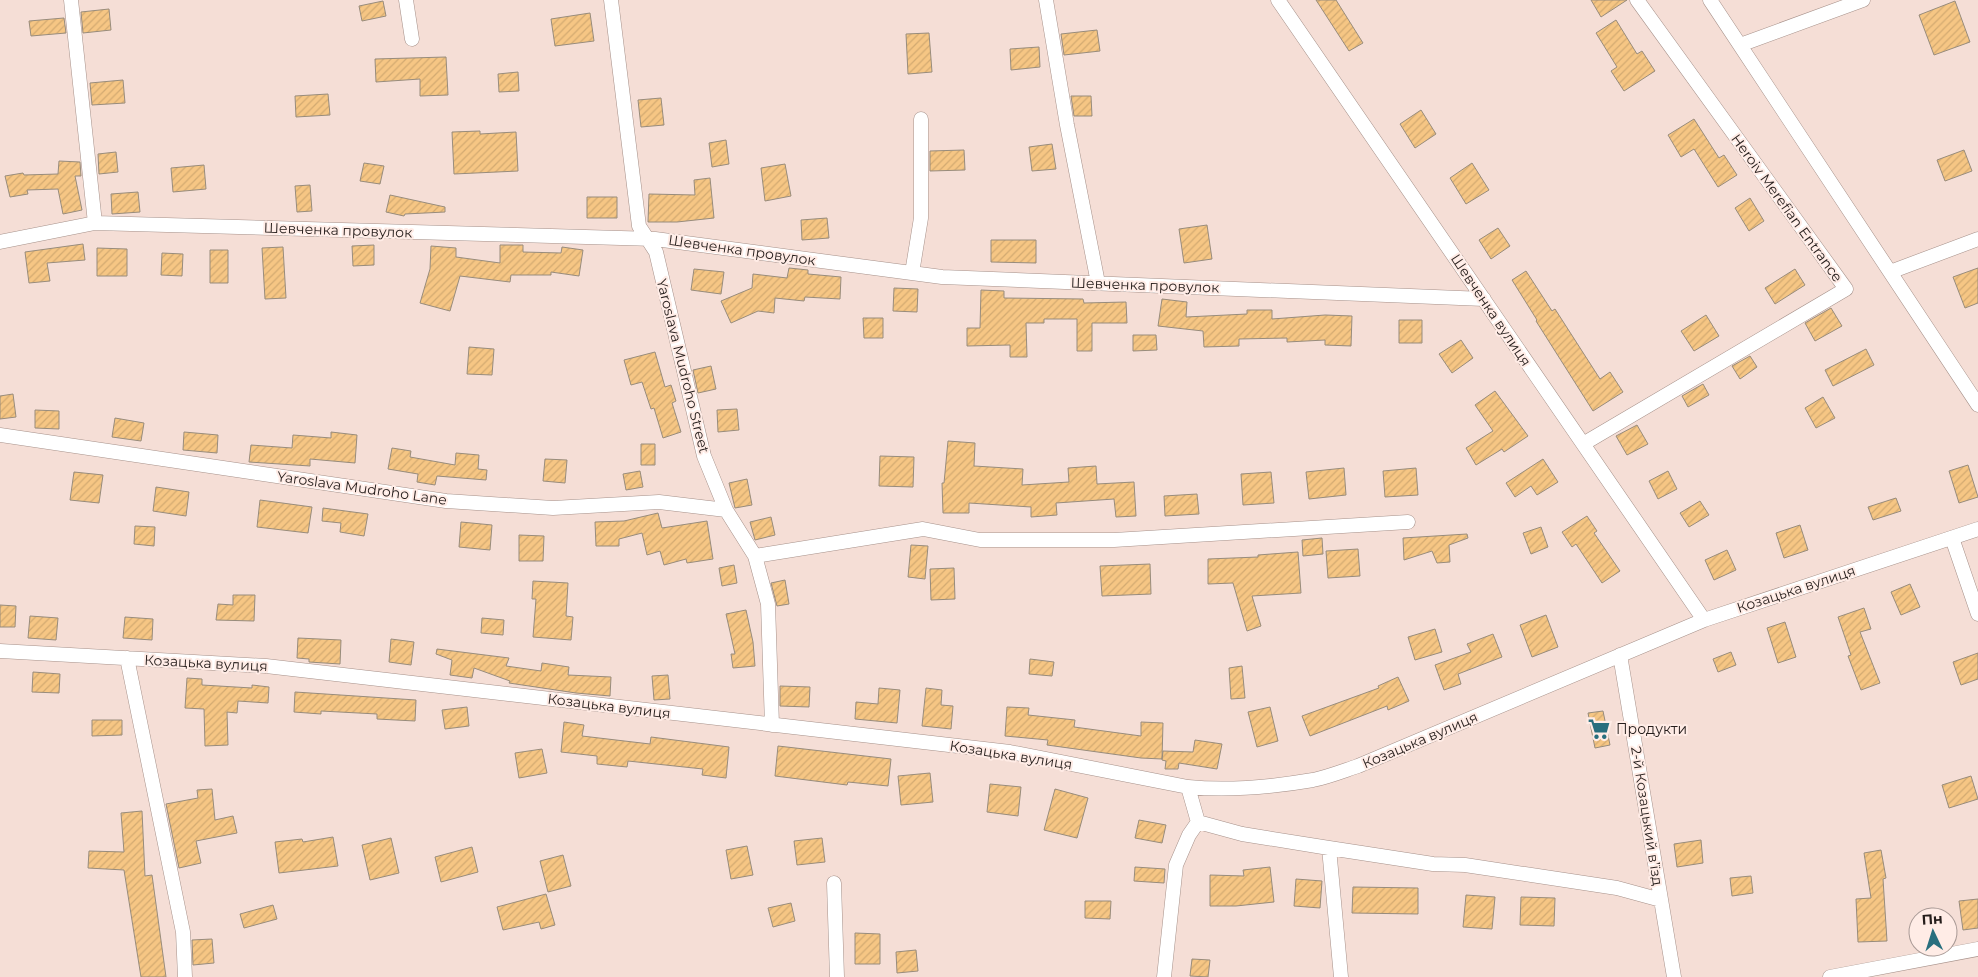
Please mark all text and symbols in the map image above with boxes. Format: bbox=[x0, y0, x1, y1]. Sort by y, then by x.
street label: Heroiv Merefian Entrance bbox=[1727, 131, 1847, 285]
street label: Шевченка провулок bbox=[263, 218, 413, 242]
street label: Шевченка провулок bbox=[667, 231, 817, 269]
street label: Шевченка вулиця bbox=[1447, 251, 1535, 369]
street label: Шевченка провулок bbox=[1070, 273, 1220, 297]
street label: Yaroslava Mudroho Street bbox=[653, 277, 713, 455]
street label: Yaroslava Mudroho Lane bbox=[276, 467, 448, 509]
street label: Козацька вулиця bbox=[1734, 561, 1858, 617]
street label: Козацька вулиця bbox=[144, 651, 268, 675]
street label: Козацька вулиця bbox=[546, 690, 672, 722]
street label: Козацька вулиця bbox=[1360, 708, 1480, 772]
supermarket icon: Продукти bbox=[1586, 716, 1612, 742]
place label: Продукти bbox=[1616, 720, 1687, 738]
street label: Козацька вулиця bbox=[948, 736, 1074, 774]
street label: 2-й Козацький в’їзд bbox=[1627, 745, 1667, 887]
north arrow bbox=[1908, 907, 1958, 957]
text: Пн bbox=[1921, 909, 1943, 929]

